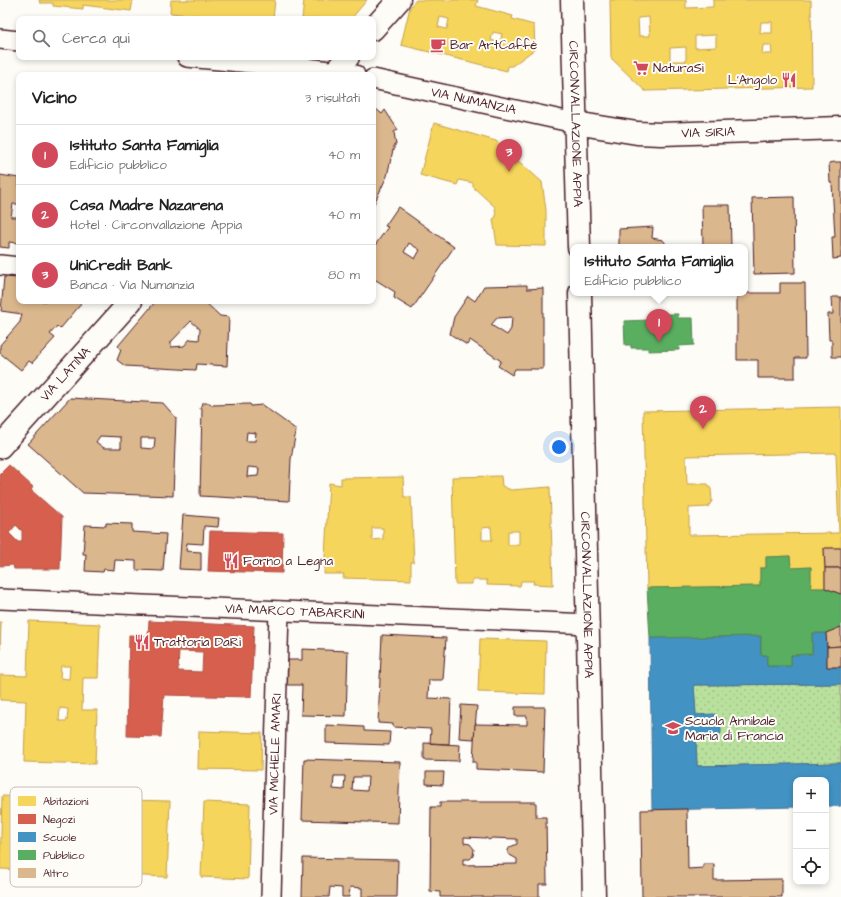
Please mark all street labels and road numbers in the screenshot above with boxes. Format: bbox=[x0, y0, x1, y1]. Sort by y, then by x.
street label: CIRCONVALLAZIONE APPIA bbox=[564, 40, 587, 208]
street label: VIA NUMANZIA bbox=[429, 83, 519, 119]
street label: VIA SIRIA bbox=[681, 123, 736, 142]
street label: VIA LATINA bbox=[36, 342, 95, 405]
street label: CIRCONVALLAZIONE APPIA bbox=[576, 511, 598, 679]
street label: VIA MARCO TABARRINI bbox=[224, 600, 365, 623]
street label: VIA MICHELE AMARI bbox=[264, 693, 286, 815]

